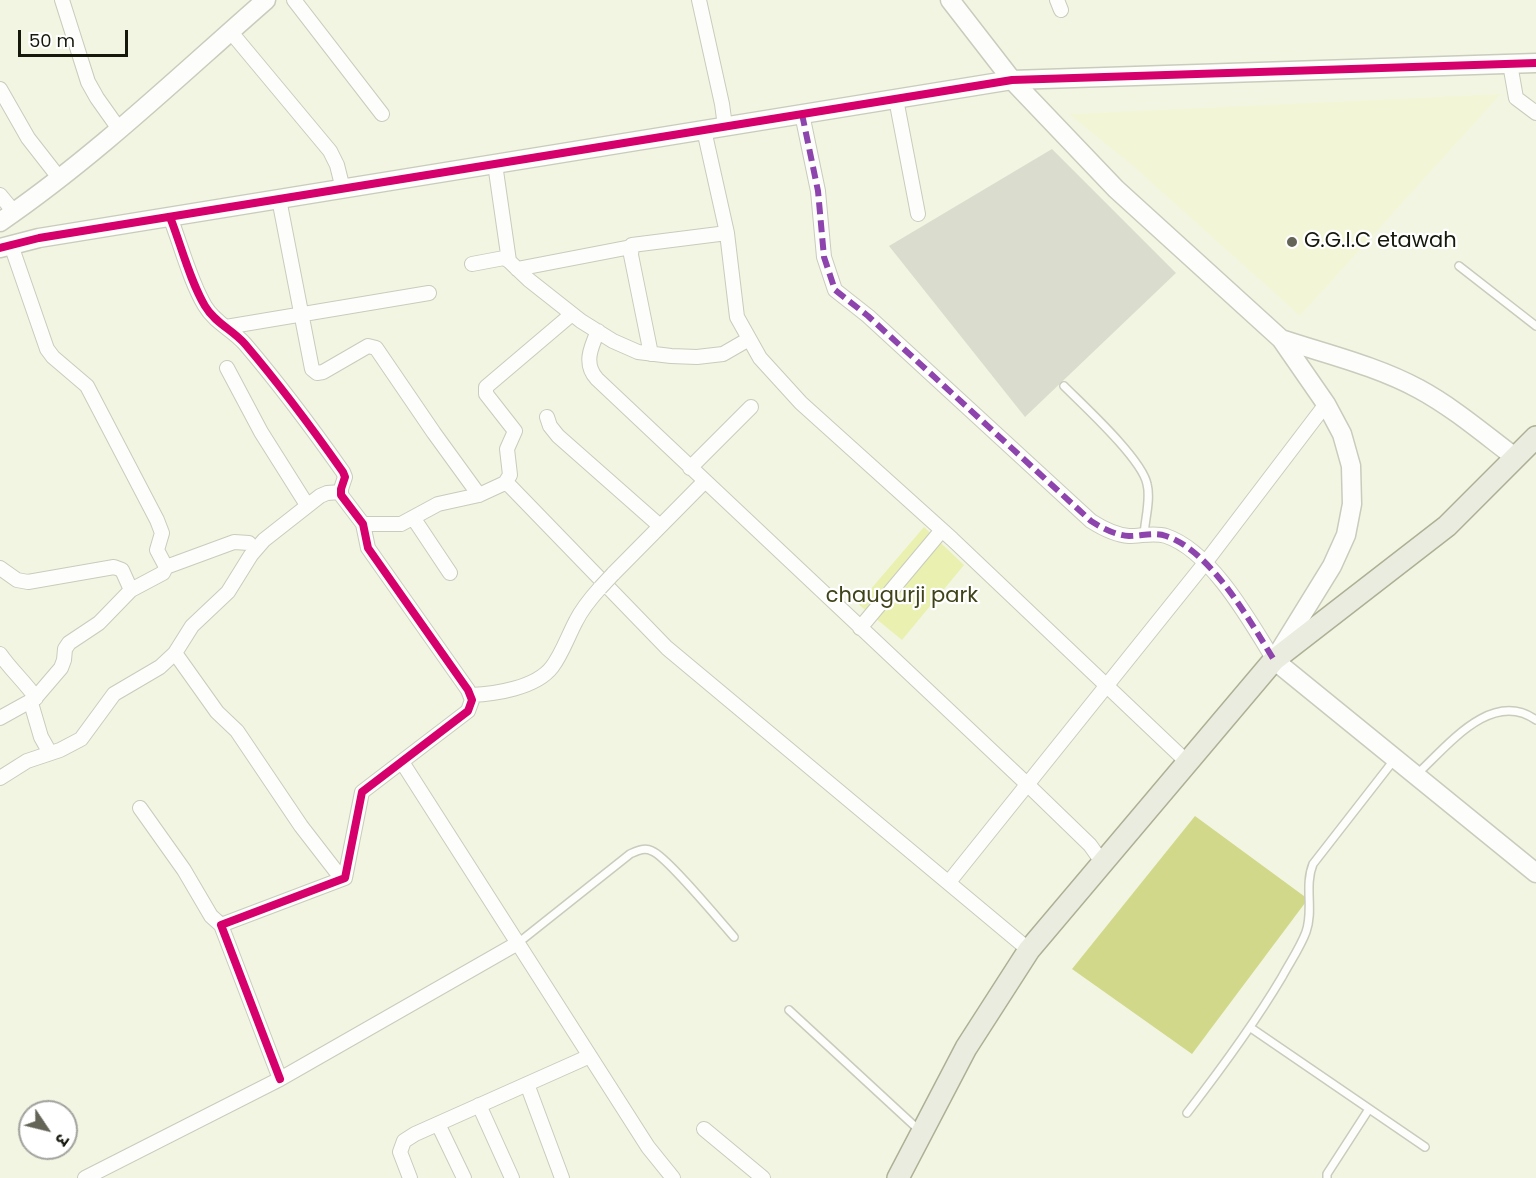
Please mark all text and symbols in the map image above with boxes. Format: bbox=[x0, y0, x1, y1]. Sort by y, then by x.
scale bar bbox=[21, 18, 130, 56]
text: 50 m bbox=[29, 28, 75, 53]
place label: G.G.I.C etawah bbox=[1304, 229, 1457, 255]
marker: G.G.I.C etawah bbox=[1285, 235, 1299, 249]
park label: chaugurji park bbox=[826, 584, 978, 610]
north arrow bbox=[18, 1100, 78, 1160]
text: उ bbox=[50, 1129, 74, 1150]

